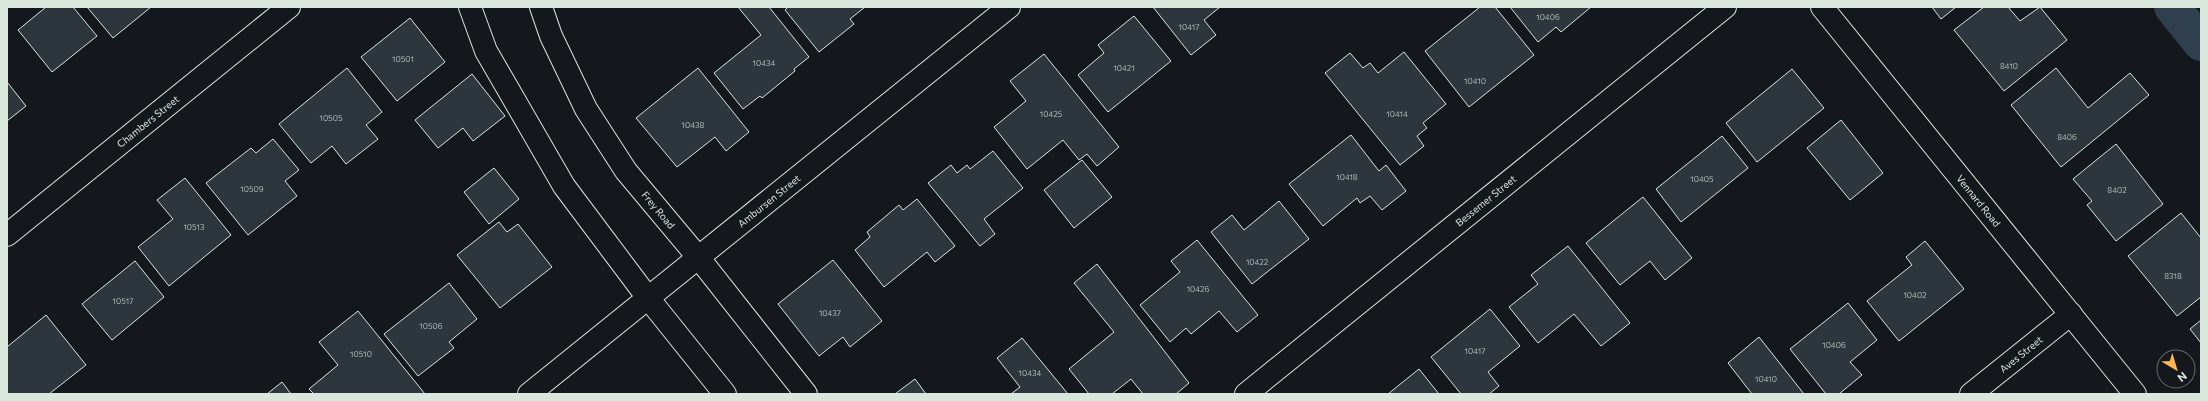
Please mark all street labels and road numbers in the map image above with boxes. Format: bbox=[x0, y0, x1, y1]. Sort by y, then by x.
street label: Chambers Street bbox=[114, 93, 181, 150]
street label: Ambursen Street bbox=[735, 172, 802, 229]
street label: Bessemer Street bbox=[1453, 172, 1518, 228]
street label: Vennard Road bbox=[1954, 172, 2003, 229]
street label: Frey Road bbox=[639, 189, 678, 231]
street label: Aves Street bbox=[1997, 333, 2045, 375]

